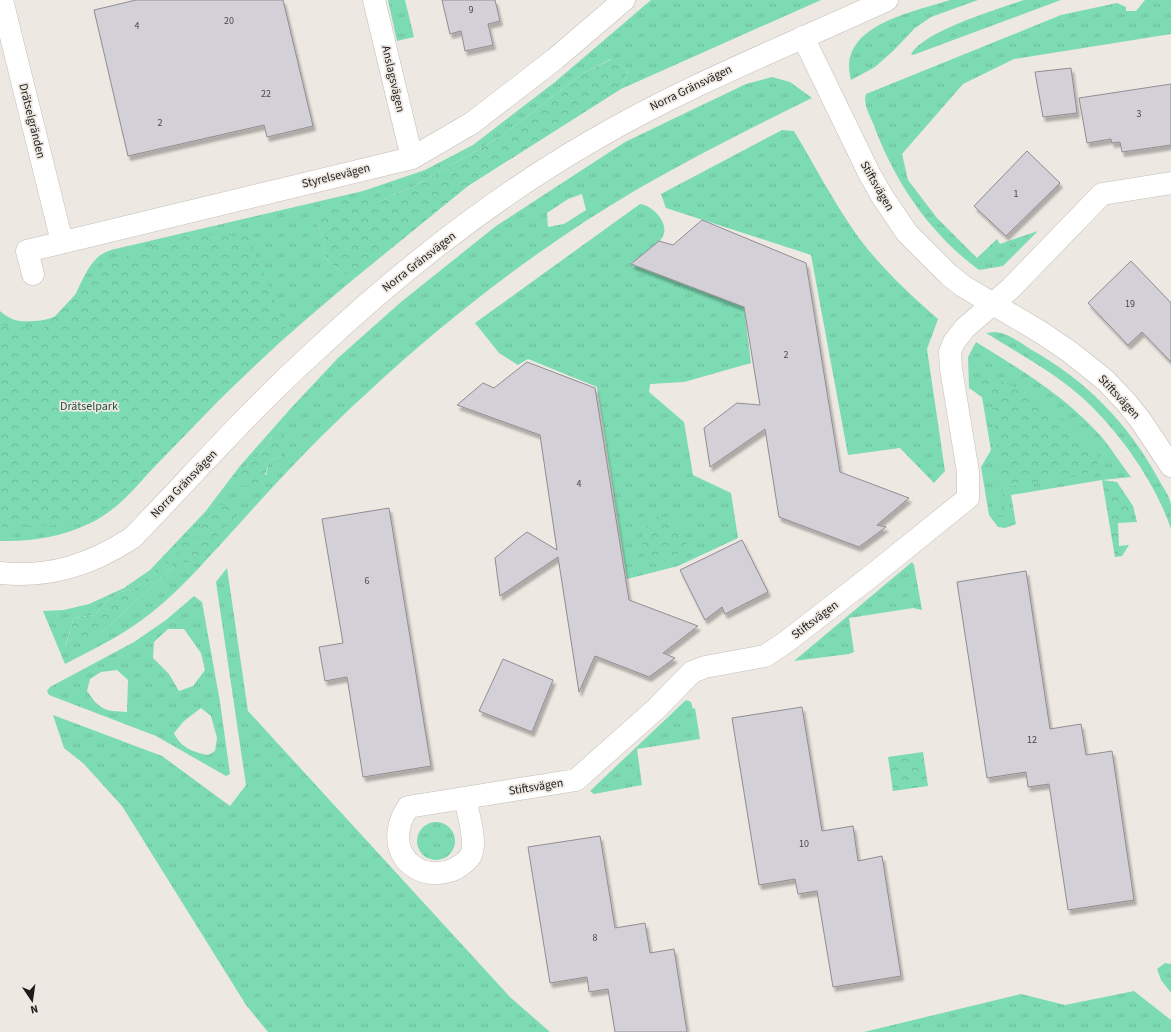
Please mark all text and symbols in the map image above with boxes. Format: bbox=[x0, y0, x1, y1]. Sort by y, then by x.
house number: 9 bbox=[469, 3, 474, 17]
house number: 20 bbox=[224, 14, 234, 28]
house number: 4 bbox=[135, 19, 140, 33]
street label: Anslagsvägen bbox=[377, 44, 409, 114]
street label: Norra Gränsvägen bbox=[647, 61, 735, 115]
street label: Drätselgränden bbox=[14, 82, 50, 160]
house number: 22 bbox=[261, 87, 271, 101]
house number: 3 bbox=[1137, 107, 1142, 121]
house number: 2 bbox=[158, 116, 163, 130]
street label: Stiftsvägen bbox=[856, 158, 898, 214]
street label: Styrelsevägen bbox=[300, 159, 372, 193]
house number: 1 bbox=[1014, 187, 1019, 201]
street label: Norra Gränsvägen bbox=[379, 228, 459, 296]
house number: 19 bbox=[1125, 297, 1135, 311]
house number: 2 bbox=[784, 348, 789, 362]
street label: Stiftsvägen bbox=[1094, 371, 1144, 423]
park label: Drätselpark bbox=[60, 398, 118, 415]
street label: Norra Gränsvägen bbox=[147, 446, 221, 522]
house number: 4 bbox=[577, 477, 582, 491]
house number: 6 bbox=[365, 574, 370, 588]
street label: Stiftsvägen bbox=[788, 597, 842, 643]
house number: 12 bbox=[1027, 733, 1037, 747]
street label: Stiftsvägen bbox=[508, 774, 564, 800]
house number: 10 bbox=[799, 837, 809, 851]
house number: 8 bbox=[593, 931, 598, 945]
north arrow bbox=[12, 980, 52, 1020]
text: N bbox=[29, 1001, 39, 1017]

